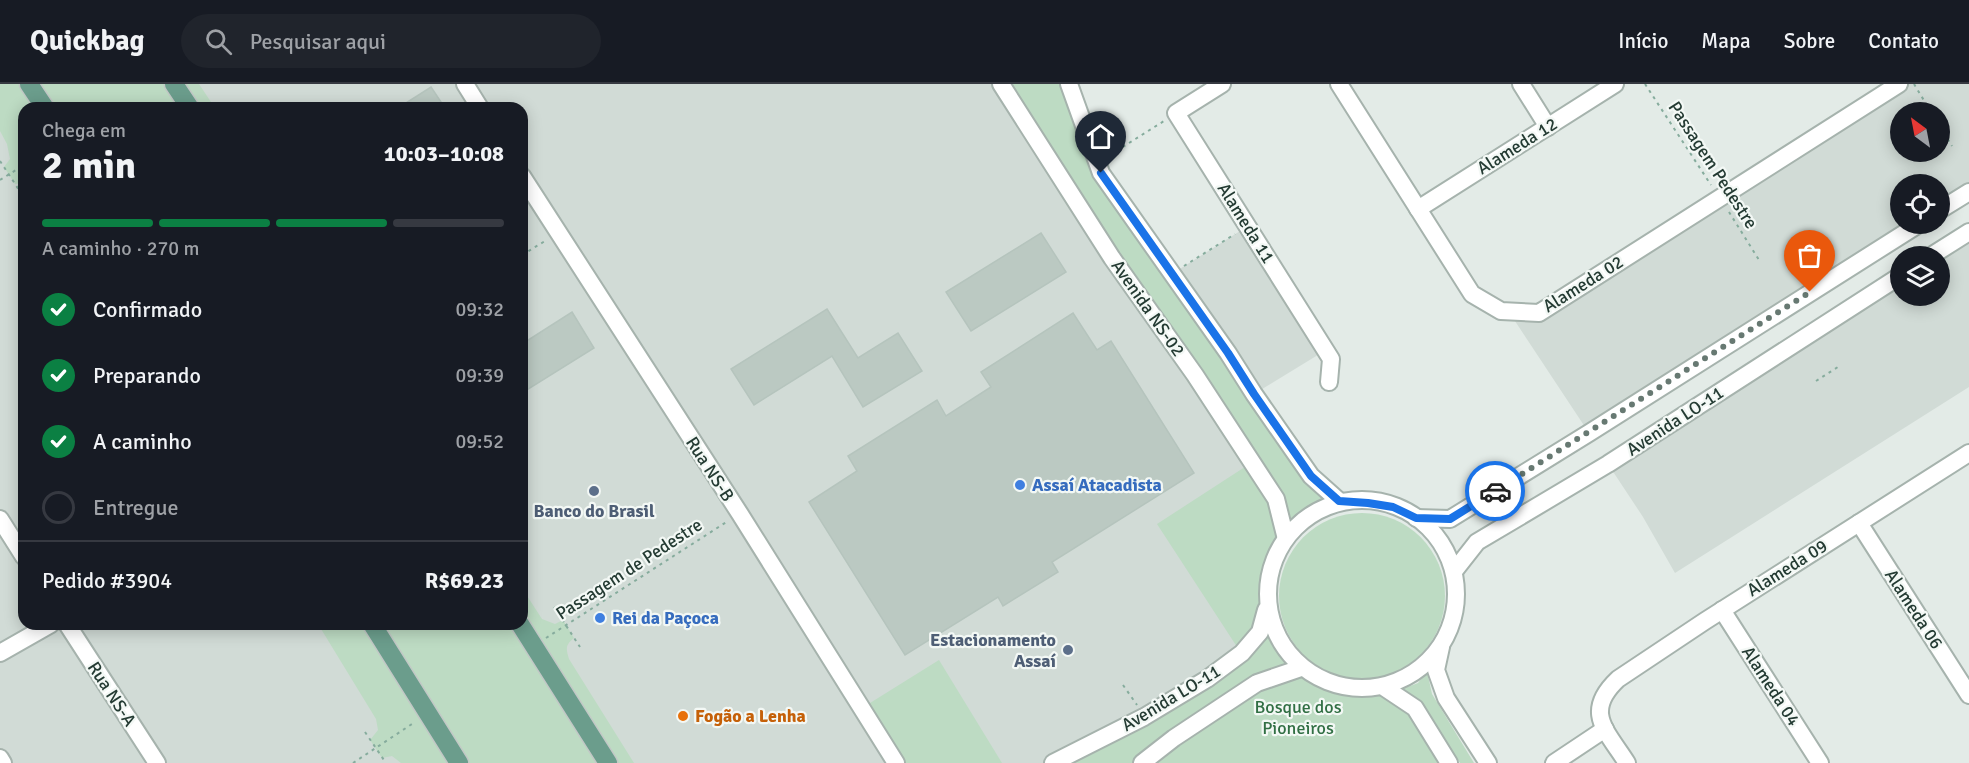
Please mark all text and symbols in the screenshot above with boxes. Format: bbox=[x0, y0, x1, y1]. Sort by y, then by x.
search box bbox=[181, 14, 601, 68]
text: Quickbag bbox=[30, 24, 145, 58]
icon: search bbox=[202, 25, 235, 58]
text: Pesquisar aqui bbox=[250, 28, 386, 55]
text: Início bbox=[1618, 28, 1668, 54]
text: Mapa bbox=[1701, 28, 1751, 54]
text: Sobre bbox=[1784, 28, 1835, 54]
text: Contato bbox=[1868, 28, 1939, 54]
street label: Passagem Pedestre bbox=[1664, 97, 1762, 233]
north arrow bbox=[1890, 102, 1950, 162]
map controls bbox=[1890, 102, 1950, 306]
pin bbox=[1075, 111, 1126, 173]
street label: Alameda 12 bbox=[1473, 113, 1561, 179]
text: Chega em bbox=[42, 118, 126, 143]
icon: home bbox=[1084, 120, 1117, 153]
text: 10:03–10:08 bbox=[384, 140, 504, 167]
text: 2 min bbox=[42, 141, 136, 189]
button: locate bbox=[1890, 174, 1950, 234]
street label: Alameda 11 bbox=[1213, 179, 1279, 267]
pin bbox=[1784, 230, 1835, 292]
text: A caminho · 270 m bbox=[42, 236, 199, 261]
icon: bag bbox=[1793, 239, 1826, 272]
button: layers bbox=[1890, 246, 1950, 306]
street label: Alameda 02 bbox=[1539, 251, 1627, 317]
street label: Avenida NS-02 bbox=[1107, 255, 1189, 361]
icon: check bbox=[42, 293, 75, 326]
text: Confirmado bbox=[93, 296, 202, 323]
text: 09:32 bbox=[455, 297, 504, 322]
icon: check bbox=[42, 359, 75, 392]
text: Preparando bbox=[93, 362, 201, 389]
text: 09:39 bbox=[455, 363, 504, 388]
street label: Avenida LO-11 bbox=[1622, 381, 1728, 461]
icon: check bbox=[42, 425, 75, 458]
text: A caminho bbox=[93, 428, 192, 455]
text: 09:52 bbox=[455, 429, 504, 454]
street label: Rua NS-B bbox=[681, 432, 739, 506]
courier bbox=[1465, 461, 1525, 521]
place label: Assaí Atacadista bbox=[1032, 474, 1162, 496]
icon: car bbox=[1479, 475, 1512, 508]
marker: Assaí Atacadista bbox=[1013, 478, 1027, 492]
marker: Banco do Brasil bbox=[587, 484, 601, 498]
text: Entregue bbox=[93, 494, 178, 521]
place label: Banco do Brasil bbox=[533, 500, 655, 522]
street label: Passagem de Pedestre bbox=[552, 514, 706, 624]
street label: Alameda 09 bbox=[1743, 535, 1831, 601]
street label: Alameda 06 bbox=[1880, 565, 1948, 653]
text: Pedido #3904 bbox=[42, 567, 172, 594]
text: R$69.23 bbox=[425, 567, 504, 594]
place label: Rei da Paçoca bbox=[612, 607, 719, 629]
marker: Rei da Paçoca bbox=[593, 611, 607, 625]
place label: Estacionamento Assaí bbox=[930, 629, 1057, 672]
street label: Alameda 04 bbox=[1737, 642, 1805, 730]
marker: Estacionamento Assaí bbox=[1061, 643, 1075, 657]
street label: Rua NS-A bbox=[83, 657, 141, 731]
street label: Avenida LO-11 bbox=[1118, 660, 1224, 736]
park label: Bosque dos Pioneiros bbox=[1254, 696, 1342, 739]
place label: Fogão a Lenha bbox=[695, 705, 806, 727]
marker: Fogão a Lenha bbox=[676, 709, 690, 723]

